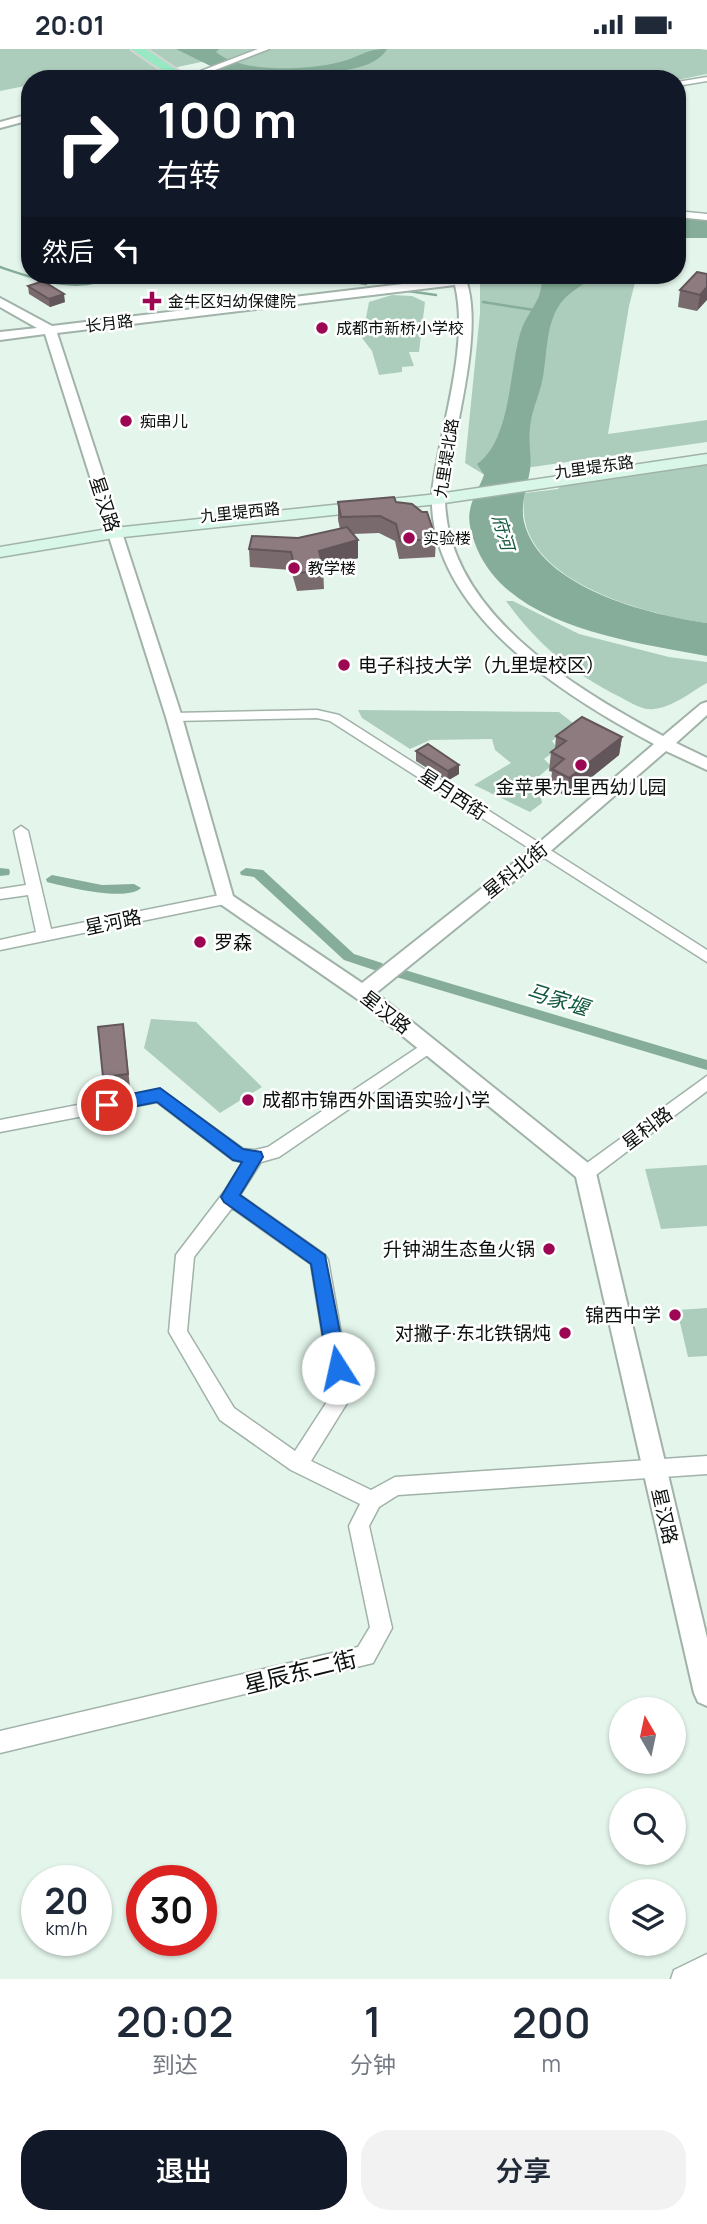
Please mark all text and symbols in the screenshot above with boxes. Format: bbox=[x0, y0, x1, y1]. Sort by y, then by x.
text: 20:01 bbox=[35, 7, 105, 43]
text: 100 m bbox=[157, 86, 297, 153]
icon: right bbox=[42, 98, 133, 189]
text: 右转 bbox=[157, 153, 221, 197]
icon: left bbox=[108, 231, 146, 269]
text: 然后 bbox=[42, 233, 94, 269]
place label: 金牛区妇幼保健院 bbox=[168, 290, 296, 312]
marker: 金牛区妇幼保健院 bbox=[142, 291, 162, 311]
street label: 长月路 bbox=[84, 309, 134, 337]
place label: 成都市新桥小学校 bbox=[336, 317, 464, 339]
marker: 成都市新桥小学校 bbox=[314, 320, 330, 336]
place label: 痴串儿 bbox=[140, 410, 188, 432]
marker: 痴串儿 bbox=[118, 413, 134, 429]
street label: 九里堤北路 bbox=[429, 417, 463, 499]
street label: 九里堤东路 bbox=[553, 451, 635, 483]
street label: 星汉路 bbox=[84, 473, 126, 535]
street label: 九里堤西路 bbox=[199, 497, 281, 527]
water label: 府河 bbox=[488, 511, 521, 555]
place label: 实验楼 bbox=[423, 527, 471, 549]
marker: 实验楼 bbox=[401, 530, 417, 546]
place label: 教学楼 bbox=[308, 557, 356, 579]
marker: 教学楼 bbox=[286, 560, 302, 576]
place label: 电子科技大学（九里堤校区） bbox=[358, 652, 605, 678]
marker: 电子科技大学（九里堤校区） bbox=[336, 657, 352, 673]
marker: 金苹果九里西幼儿园 bbox=[573, 757, 589, 773]
street label: 星月西街 bbox=[414, 762, 492, 826]
place label: 金苹果九里西幼儿园 bbox=[495, 774, 667, 800]
street label: 星科北街 bbox=[477, 836, 553, 904]
street label: 星河路 bbox=[82, 903, 144, 941]
place label: 罗森 bbox=[214, 929, 252, 955]
marker: 罗森 bbox=[192, 934, 208, 950]
water label: 马家堰 bbox=[524, 976, 595, 1022]
street label: 星汉路 bbox=[356, 984, 416, 1040]
pin bbox=[77, 1075, 137, 1135]
icon: arrive bbox=[88, 1086, 126, 1124]
place label: 成都市锦西外国语实验小学 bbox=[262, 1087, 490, 1113]
marker: 成都市锦西外国语实验小学 bbox=[240, 1092, 256, 1108]
street label: 星科路 bbox=[616, 1100, 678, 1156]
place label: 升钟湖生态鱼火锅 bbox=[383, 1236, 535, 1262]
marker: 升钟湖生态鱼火锅 bbox=[541, 1241, 557, 1257]
place label: 锦西中学 bbox=[585, 1302, 661, 1328]
marker: 锦西中学 bbox=[667, 1307, 683, 1323]
place label: 对撇子·东北铁锅炖 bbox=[395, 1320, 551, 1346]
marker: 对撇子·东北铁锅炖 bbox=[557, 1325, 573, 1341]
position arrow bbox=[301, 1331, 375, 1405]
street label: 星汉路 bbox=[646, 1485, 684, 1547]
street label: 星辰东二街 bbox=[240, 1642, 360, 1700]
north arrow bbox=[609, 1697, 686, 1775]
map controls bbox=[609, 1697, 686, 1956]
button: search bbox=[609, 1788, 686, 1865]
speed limit sign: 30 bbox=[126, 1865, 217, 1956]
text: 20 bbox=[45, 1877, 88, 1925]
button: layers bbox=[609, 1879, 686, 1956]
text: km/h bbox=[46, 1916, 87, 1940]
text: 20:02 bbox=[116, 1992, 233, 2050]
text: 1 bbox=[364, 1992, 382, 2050]
text: 200 bbox=[512, 1993, 591, 2051]
text: m bbox=[542, 2047, 561, 2079]
text: 到达 bbox=[152, 2048, 198, 2080]
text: 分钟 bbox=[350, 2048, 396, 2080]
button: 退出 bbox=[21, 2130, 347, 2210]
button: 分享 bbox=[361, 2130, 686, 2210]

